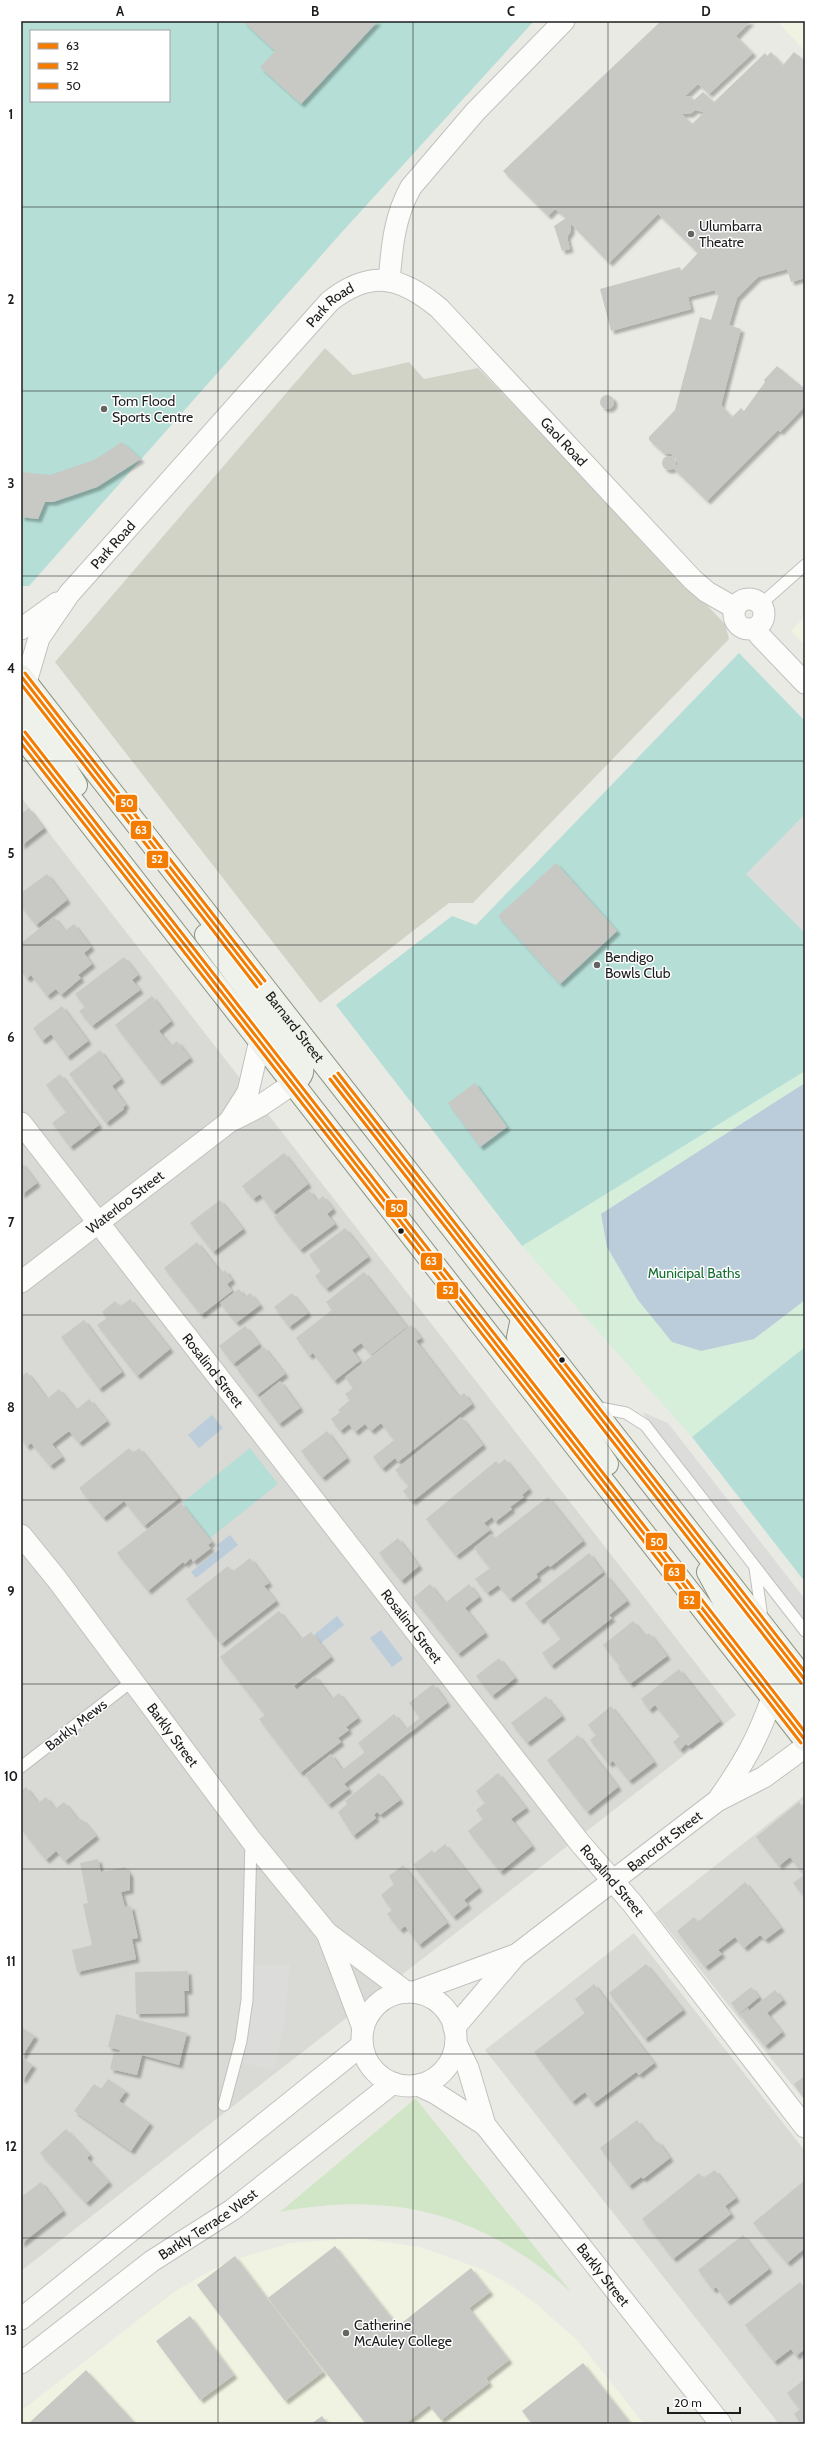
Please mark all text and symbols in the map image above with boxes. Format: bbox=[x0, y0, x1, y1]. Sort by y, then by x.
text: A bbox=[116, 3, 125, 19]
text: B bbox=[311, 3, 319, 19]
text: C bbox=[507, 3, 515, 19]
text: D bbox=[701, 3, 711, 19]
legend bbox=[30, 30, 170, 102]
text: 63 bbox=[66, 38, 79, 53]
text: 52 bbox=[66, 58, 79, 73]
text: 50 bbox=[66, 78, 81, 93]
text: 1 bbox=[9, 106, 13, 122]
place label: Ulumbarra Theatre bbox=[699, 217, 762, 251]
marker: Ulumbarra Theatre bbox=[686, 229, 696, 239]
street label: Park Road bbox=[302, 279, 357, 331]
text: 2 bbox=[8, 291, 15, 307]
place label: Tom Flood Sports Centre bbox=[112, 392, 193, 426]
marker: Tom Flood Sports Centre bbox=[99, 404, 109, 414]
street label: Gaol Road bbox=[537, 413, 591, 470]
text: 3 bbox=[7, 475, 15, 491]
street label: Park Road bbox=[87, 517, 139, 573]
text: 4 bbox=[7, 660, 15, 676]
line badge: 50 bbox=[115, 794, 138, 813]
text: 50 bbox=[120, 796, 134, 810]
line badge: 63 bbox=[130, 820, 152, 840]
text: 63 bbox=[135, 823, 147, 837]
text: 5 bbox=[8, 845, 15, 861]
line badge: 52 bbox=[146, 850, 169, 869]
text: 52 bbox=[151, 852, 163, 866]
place label: Bendigo Bowls Club bbox=[605, 948, 671, 982]
marker: Bendigo Bowls Club bbox=[592, 960, 602, 970]
street label: Barnard Street bbox=[262, 988, 328, 1066]
text: 6 bbox=[7, 1029, 15, 1045]
street label: Waterloo Street bbox=[82, 1166, 168, 1238]
line badge: 50 bbox=[385, 1199, 408, 1218]
text: 50 bbox=[390, 1201, 404, 1215]
text: 7 bbox=[8, 1214, 15, 1230]
unlabelled marker bbox=[396, 1226, 406, 1236]
line badge: 63 bbox=[420, 1252, 443, 1271]
text: 63 bbox=[425, 1254, 437, 1268]
park label: Municipal Baths bbox=[648, 1264, 741, 1282]
line badge: 52 bbox=[436, 1281, 459, 1300]
text: 52 bbox=[442, 1283, 454, 1297]
street label: Rosalind Street bbox=[178, 1329, 248, 1411]
unlabelled marker bbox=[557, 1355, 567, 1365]
text: 8 bbox=[7, 1399, 15, 1415]
line badge: 50 bbox=[645, 1532, 668, 1551]
text: 50 bbox=[650, 1535, 664, 1549]
line badge: 63 bbox=[663, 1563, 686, 1582]
text: 63 bbox=[668, 1565, 680, 1579]
text: 9 bbox=[7, 1583, 15, 1599]
street label: Rosalind Street bbox=[377, 1585, 446, 1667]
line badge: 52 bbox=[678, 1590, 701, 1610]
text: 52 bbox=[683, 1593, 695, 1607]
street label: Barkly Mews bbox=[41, 1695, 111, 1755]
street label: Barkly Street bbox=[143, 1699, 203, 1771]
text: 10 bbox=[4, 1768, 18, 1784]
street label: Bancroft Street bbox=[624, 1807, 706, 1876]
street label: Rosalind Street bbox=[576, 1841, 648, 1920]
text: 11 bbox=[6, 1953, 16, 1969]
text: 12 bbox=[5, 2138, 17, 2154]
street label: Barkly Terrace West bbox=[155, 2184, 261, 2264]
street label: Barkly Street bbox=[573, 2240, 634, 2310]
place label: Catherine McAuley College bbox=[354, 2316, 452, 2350]
text: 13 bbox=[5, 2322, 17, 2338]
marker: Catherine McAuley College bbox=[341, 2328, 351, 2338]
scale bar bbox=[668, 2389, 740, 2415]
text: 20 m bbox=[674, 2395, 702, 2410]

